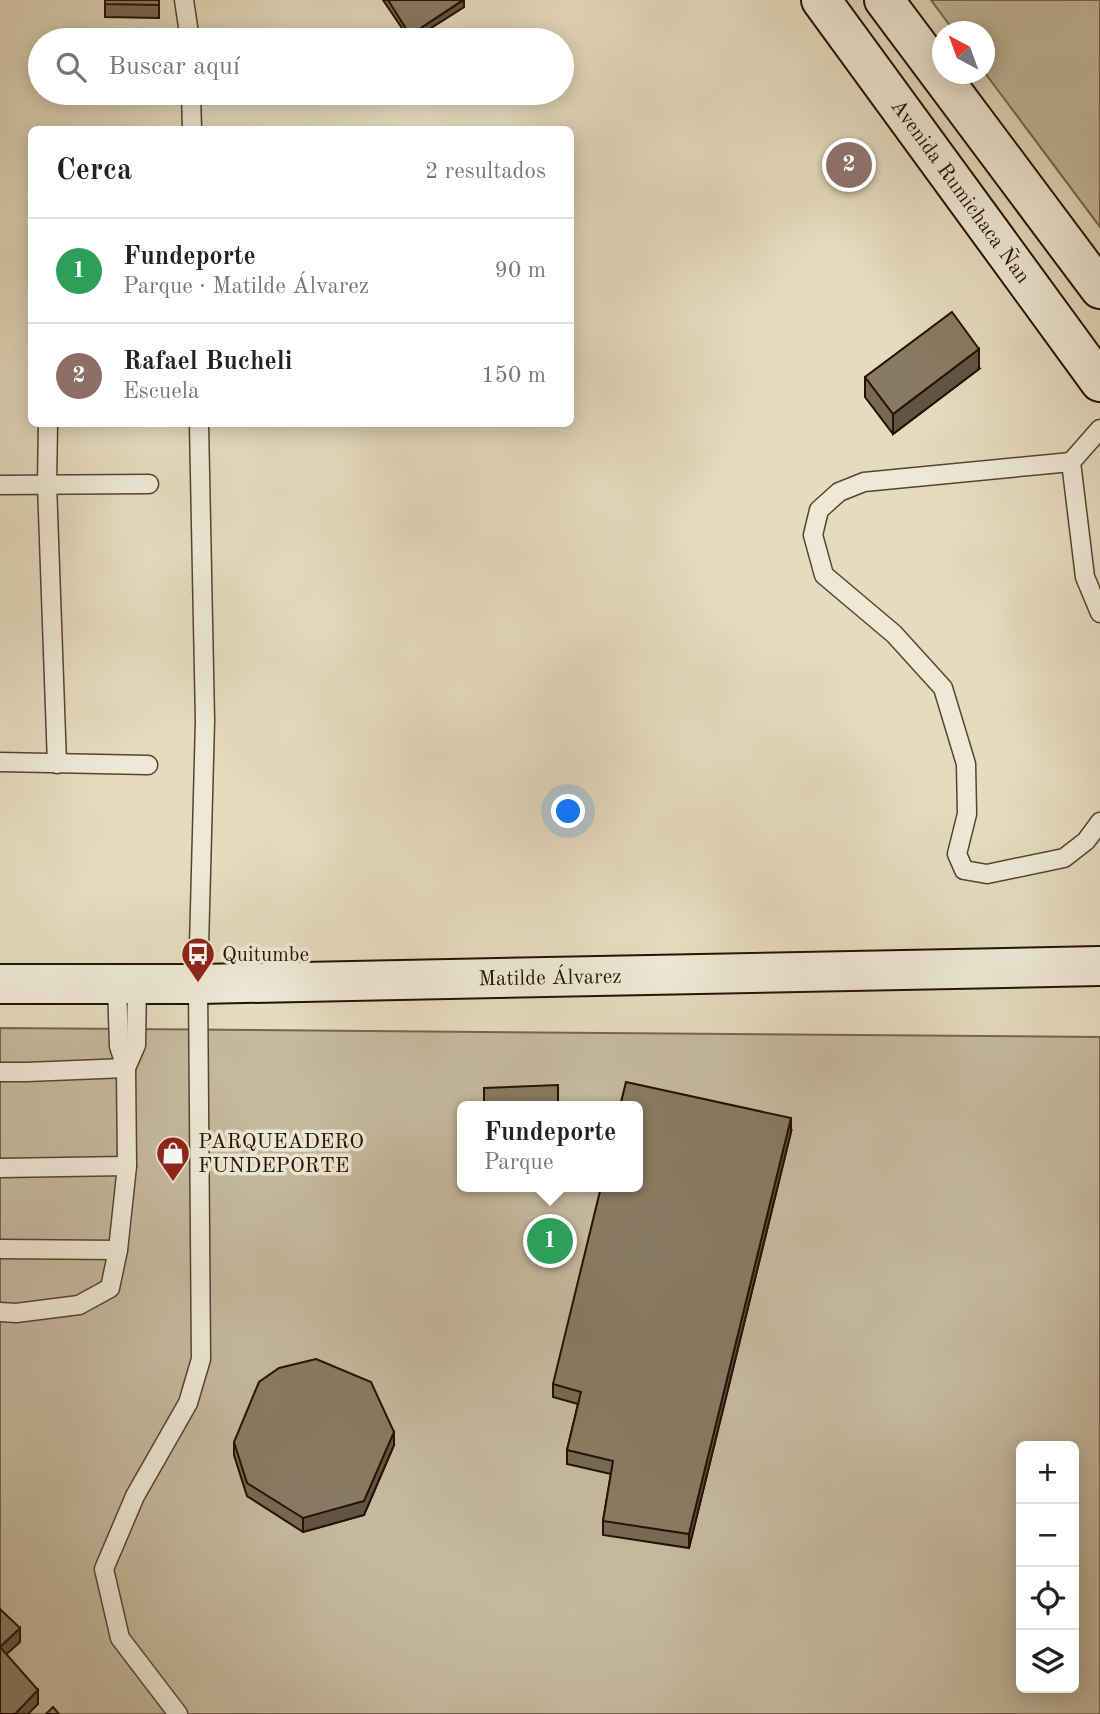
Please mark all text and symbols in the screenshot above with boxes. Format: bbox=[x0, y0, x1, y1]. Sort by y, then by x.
north arrow bbox=[932, 21, 995, 84]
search box bbox=[28, 28, 574, 105]
icon: search bbox=[52, 48, 90, 86]
text: Buscar aquí bbox=[108, 54, 240, 80]
street label: Avenida Rumichaca Ñan bbox=[886, 93, 1037, 288]
pin: 2 bbox=[826, 139, 872, 191]
text: Cerca bbox=[56, 156, 132, 186]
text: 2 resultados bbox=[425, 160, 546, 183]
text: Fundeporte bbox=[123, 244, 256, 270]
text: 1 bbox=[72, 259, 86, 282]
text: 90 m bbox=[495, 259, 546, 282]
text: Parque · Matilde Álvarez bbox=[123, 275, 369, 298]
text: Rafael Bucheli bbox=[123, 349, 293, 375]
text: 2 bbox=[72, 364, 86, 387]
text: 150 m bbox=[481, 364, 546, 387]
text: Escuela bbox=[123, 380, 199, 403]
your location bbox=[551, 794, 585, 828]
bus stop icon: Quitumbe bbox=[179, 935, 217, 984]
place label: Quitumbe bbox=[222, 945, 309, 966]
street label: Matilde Álvarez bbox=[478, 963, 622, 990]
popup bbox=[457, 1101, 643, 1192]
text: Fundeporte bbox=[484, 1120, 616, 1146]
place label: PARQUEADERO FUNDEPORTE bbox=[198, 1132, 364, 1177]
shop icon: PARQUEADERO FUNDEPORTE bbox=[154, 1134, 192, 1183]
text: Parque bbox=[484, 1151, 553, 1174]
pin: 1 bbox=[527, 1215, 573, 1267]
map controls bbox=[1016, 1441, 1079, 1693]
button: + bbox=[1016, 1441, 1079, 1504]
button: − bbox=[1016, 1504, 1079, 1567]
button: locate bbox=[1016, 1567, 1079, 1630]
button: layers bbox=[1016, 1630, 1079, 1693]

